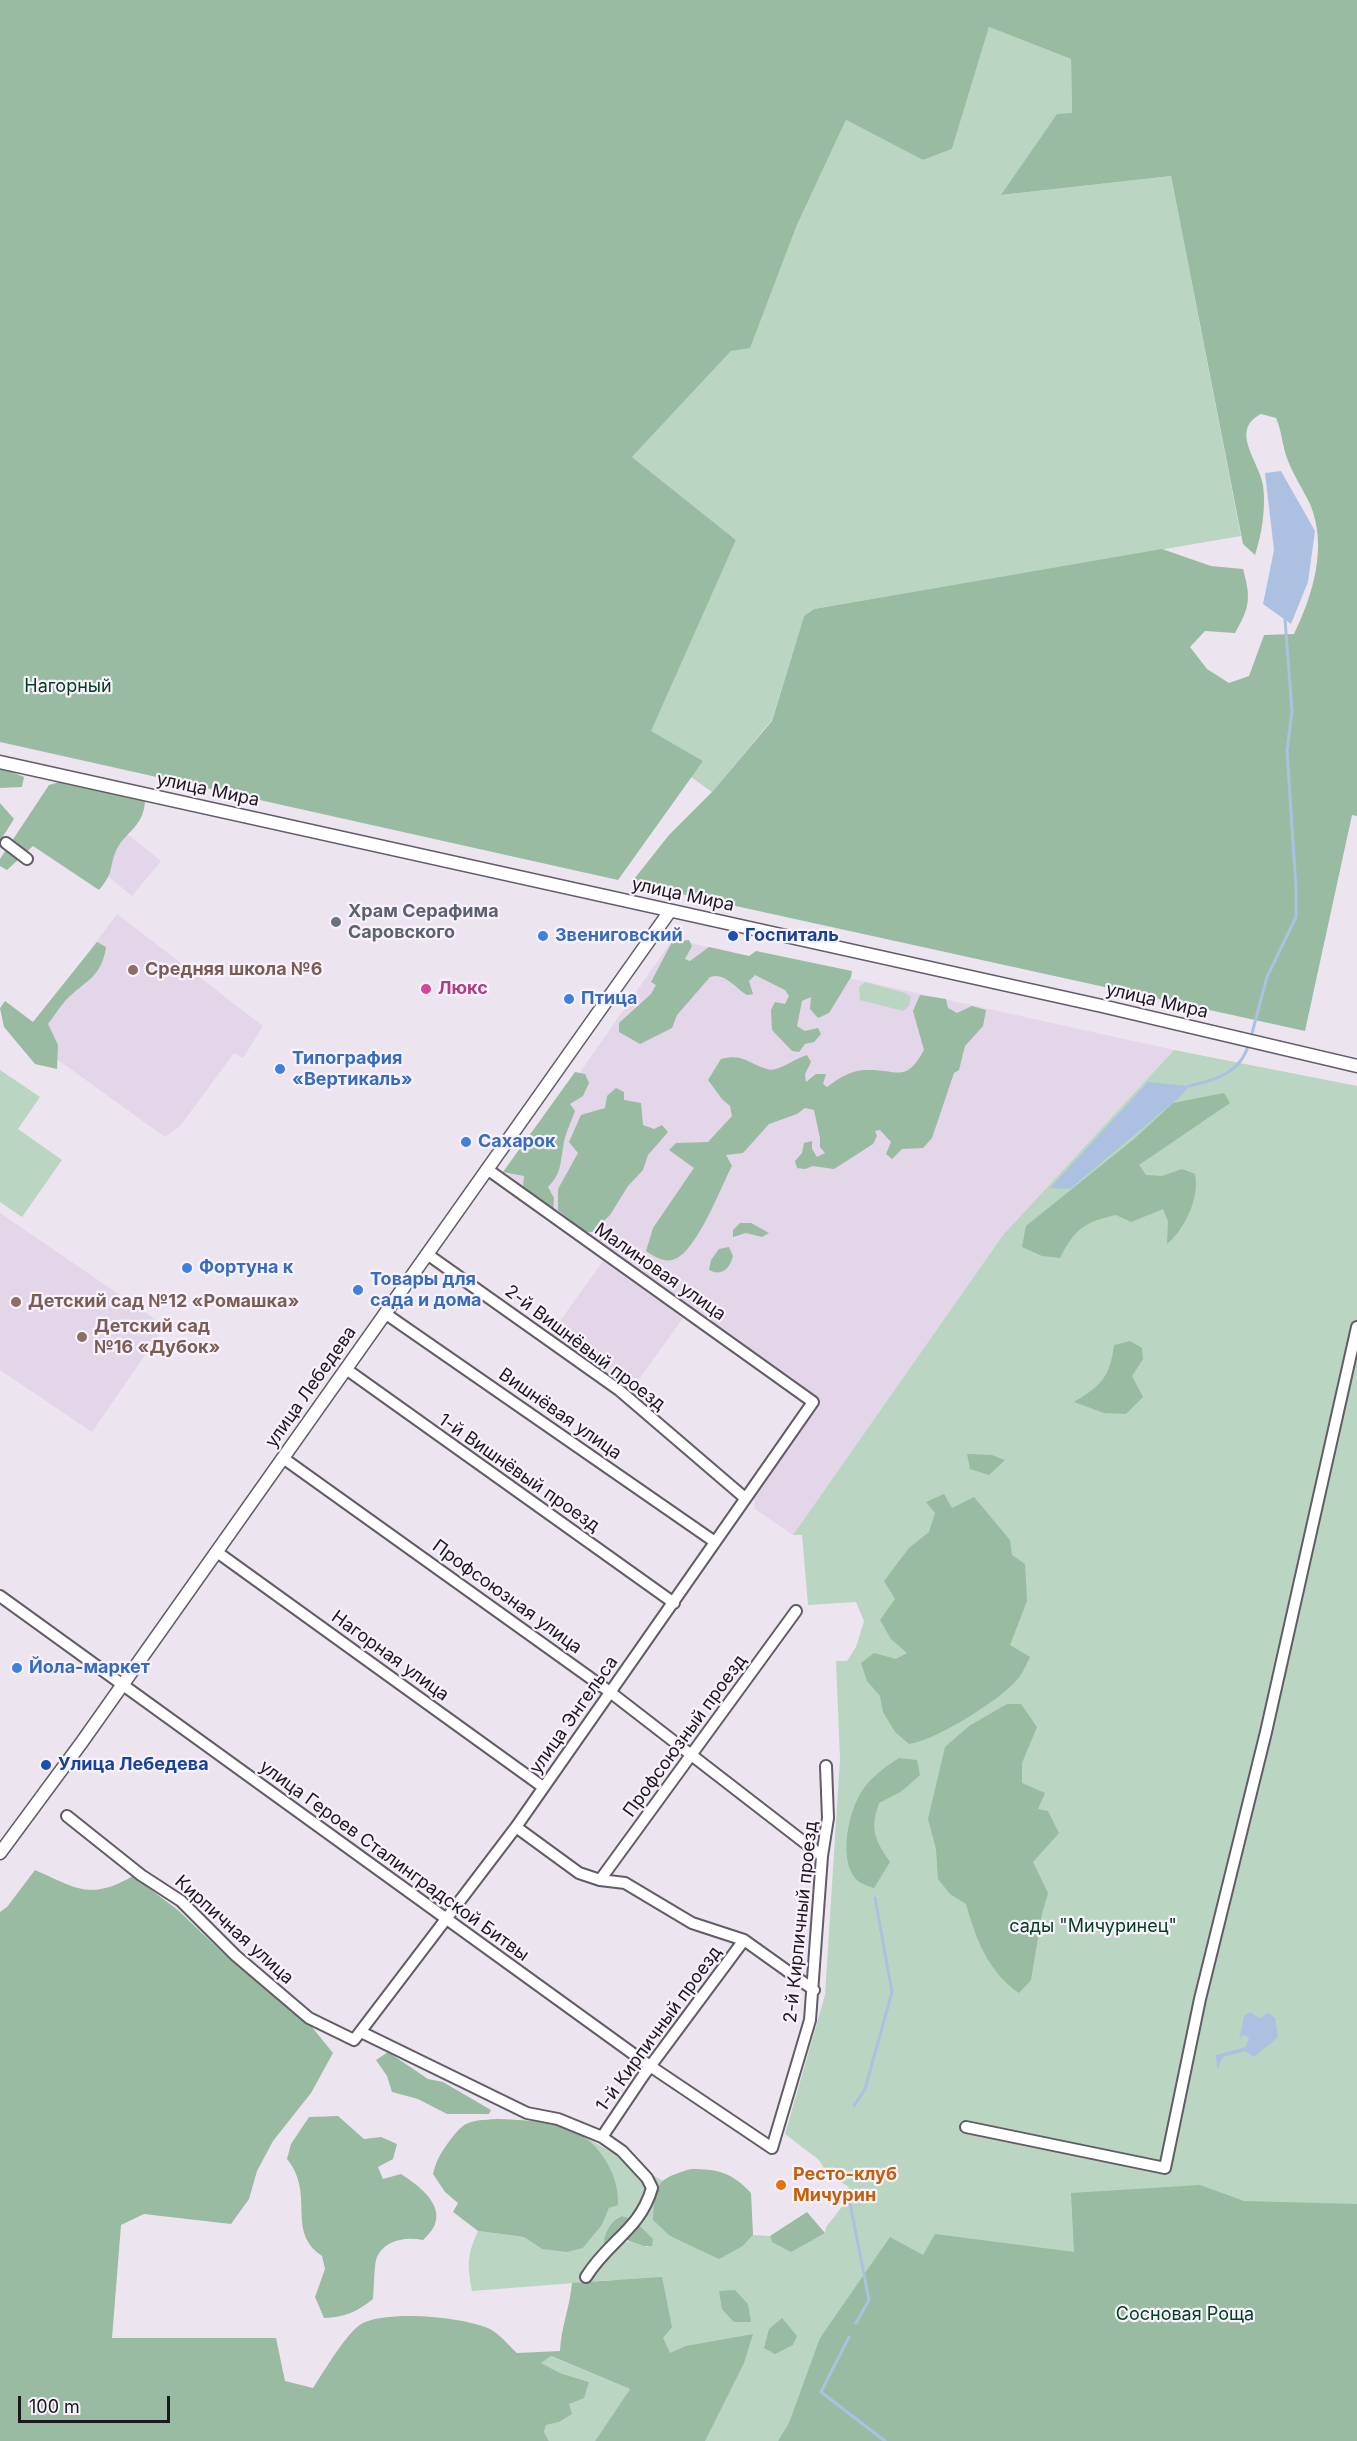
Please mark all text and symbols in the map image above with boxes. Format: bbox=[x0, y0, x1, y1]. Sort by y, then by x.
park label: Нагорный bbox=[24, 676, 112, 698]
street label: улица Мира bbox=[155, 769, 261, 811]
street label: улица Мира bbox=[630, 874, 736, 916]
place label: Храм Серафима Саровского bbox=[348, 901, 499, 944]
marker: Храм Серафима Саровского bbox=[329, 915, 343, 929]
place label: Звениговский bbox=[555, 925, 683, 947]
place label: Госпиталь bbox=[745, 925, 839, 947]
marker: Звениговский bbox=[536, 929, 550, 943]
marker: Госпиталь bbox=[726, 929, 740, 943]
place label: Средняя школа №6 bbox=[145, 959, 322, 981]
marker: Средняя школа №6 bbox=[126, 963, 140, 977]
place label: Люкс bbox=[438, 978, 488, 1000]
street label: улица Мира bbox=[1104, 979, 1210, 1023]
marker: Люкс bbox=[419, 982, 433, 996]
place label: Птица bbox=[581, 988, 637, 1010]
marker: Птица bbox=[562, 992, 576, 1006]
place label: Типография «Вертикаль» bbox=[292, 1048, 413, 1090]
marker: Типография «Вертикаль» bbox=[273, 1062, 287, 1076]
place label: Сахарок bbox=[478, 1131, 556, 1153]
marker: Сахарок bbox=[459, 1135, 473, 1149]
street label: Малиновая улица bbox=[590, 1219, 730, 1325]
place label: Фортуна к bbox=[199, 1257, 293, 1279]
marker: Фортуна к bbox=[180, 1261, 194, 1275]
place label: Товары для сада и дома bbox=[370, 1269, 482, 1312]
street label: 2-й Вишнёвый проезд bbox=[500, 1281, 670, 1415]
marker: Товары для сада и дома bbox=[351, 1283, 365, 1297]
place label: Детский сад №12 «Ромашка» bbox=[28, 1291, 299, 1313]
marker: Детский сад №12 «Ромашка» bbox=[9, 1295, 23, 1309]
place label: Детский сад №16 «Дубок» bbox=[94, 1316, 220, 1358]
street label: улица Лебедева bbox=[261, 1322, 361, 1452]
marker: Детский сад №16 «Дубок» bbox=[75, 1330, 89, 1344]
street label: Вишнёвая улица bbox=[494, 1364, 626, 1464]
street label: 1-й Вишнёвый проезд bbox=[434, 1409, 604, 1537]
street label: Профсоюзная улица bbox=[428, 1535, 586, 1659]
street label: Нагорная улица bbox=[327, 1606, 453, 1706]
street label: Профсоюзный проезд bbox=[619, 1651, 751, 1821]
street label: улица Энгельса bbox=[525, 1652, 623, 1778]
place label: Йола-маркет bbox=[29, 1657, 150, 1679]
marker: Йола-маркет bbox=[10, 1661, 24, 1675]
place label: Улица Лебедева bbox=[58, 1754, 209, 1776]
street label: улица Героев Сталинградской Битвы bbox=[255, 1756, 533, 1966]
marker: Улица Лебедева bbox=[39, 1758, 53, 1772]
street label: 2-й Кирпичный проезд bbox=[780, 1820, 822, 2024]
street label: Кирпичная улица bbox=[170, 1871, 298, 1989]
park label: сады "Мичуринец" bbox=[1009, 1916, 1177, 1938]
street label: 1-й Кирпичный проезд bbox=[592, 1942, 726, 2116]
place label: Ресто-клуб Мичурин bbox=[793, 2164, 897, 2206]
marker: Ресто-клуб Мичурин bbox=[774, 2178, 788, 2192]
park label: Сосновая Роща bbox=[1116, 2304, 1254, 2326]
scale bar bbox=[21, 2384, 172, 2422]
text: 100 m bbox=[29, 2396, 80, 2417]

